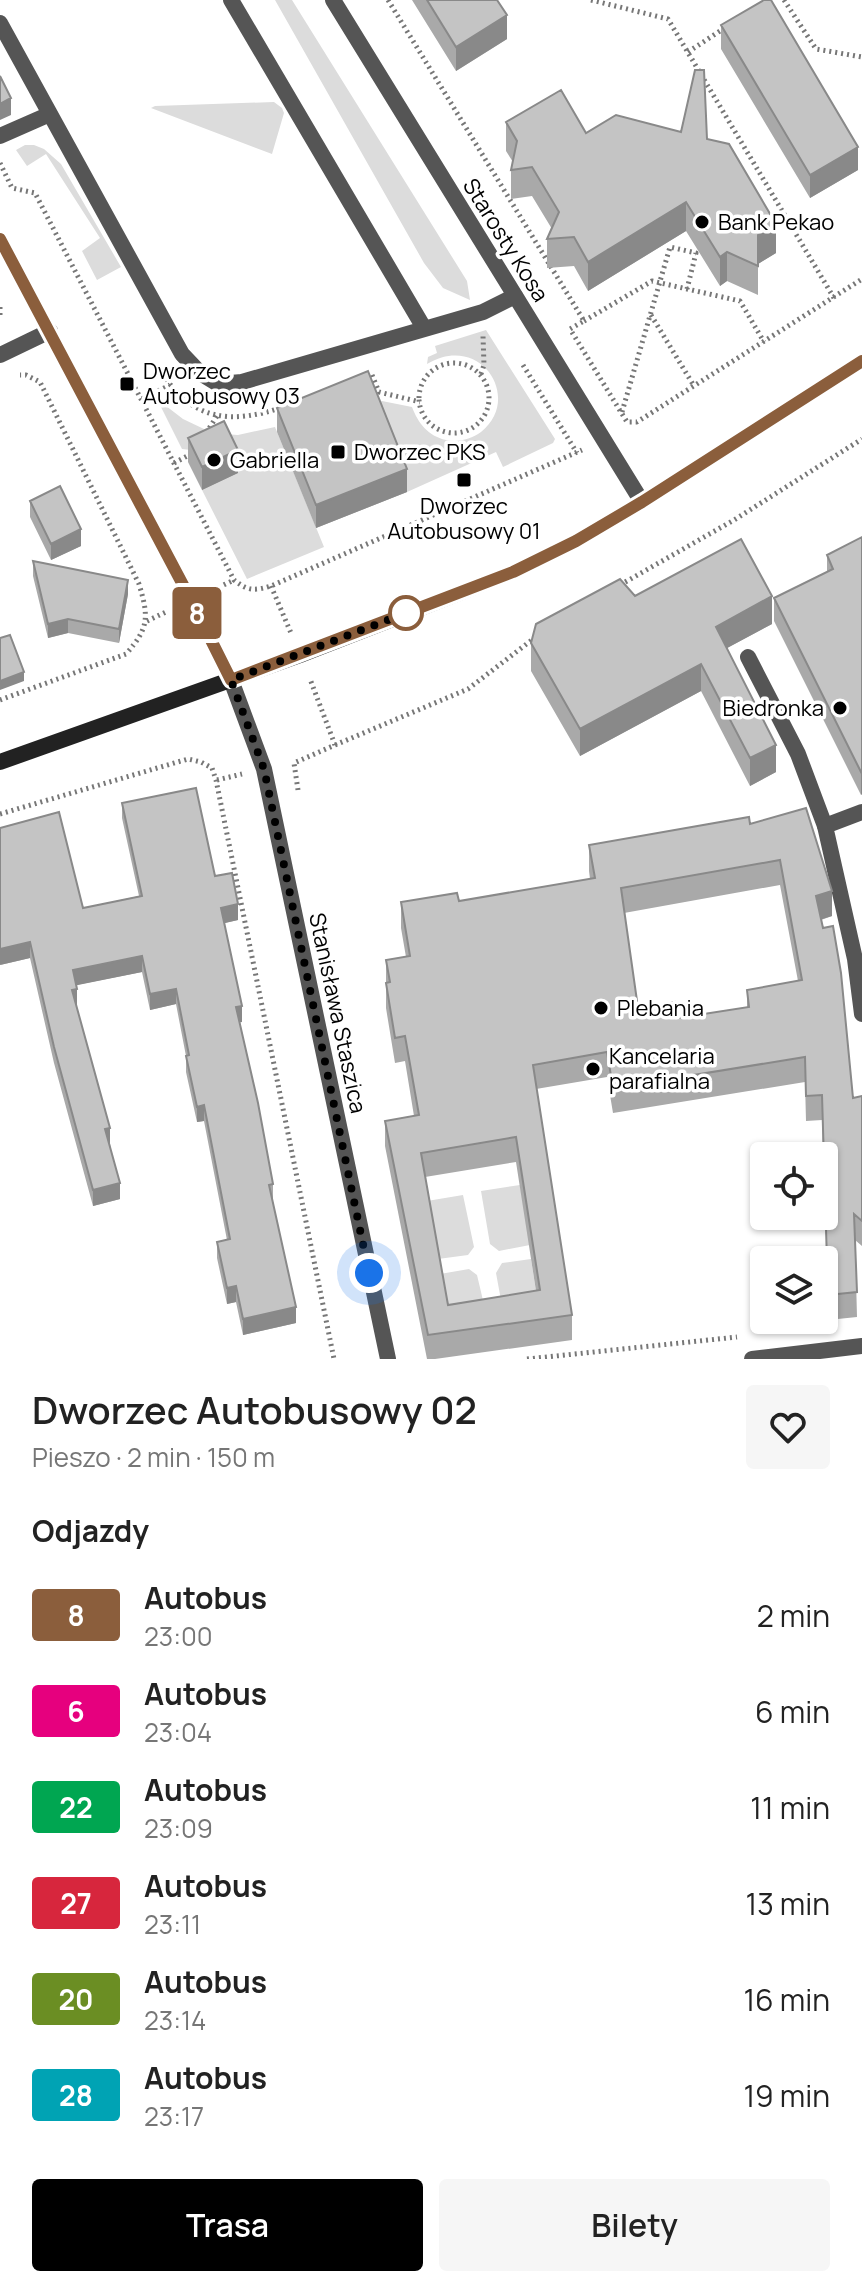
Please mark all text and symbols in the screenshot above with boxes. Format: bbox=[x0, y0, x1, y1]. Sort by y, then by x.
street label: Starosty Kosa bbox=[456, 173, 556, 307]
place label: Bank Pekao bbox=[718, 207, 834, 237]
marker: Bank Pekao bbox=[693, 213, 711, 231]
place label: Dworzec Autobusowy 03 bbox=[143, 356, 300, 411]
marker: Dworzec Autobusowy 03 bbox=[118, 375, 136, 393]
place label: Dworzec PKS bbox=[354, 437, 486, 467]
marker: Dworzec PKS bbox=[329, 443, 347, 461]
place label: Gabriella bbox=[230, 445, 319, 475]
marker: Gabriella bbox=[205, 451, 223, 469]
marker: Dworzec Autobusowy 01 bbox=[455, 471, 473, 489]
place label: Dworzec Autobusowy 01 bbox=[387, 491, 541, 546]
line badge: 8 bbox=[171, 587, 223, 639]
text: 8 bbox=[188, 594, 206, 632]
unlabelled marker bbox=[389, 596, 423, 630]
place label: Biedronka bbox=[723, 693, 824, 723]
marker: Biedronka bbox=[831, 699, 849, 717]
street label: Stanisława Staszica bbox=[302, 910, 374, 1116]
place label: Plebania bbox=[617, 993, 704, 1023]
marker: Plebania bbox=[592, 999, 610, 1017]
place label: Kancelaria parafialna bbox=[609, 1041, 715, 1096]
marker: Kancelaria parafialna bbox=[584, 1060, 602, 1078]
map controls bbox=[750, 1142, 838, 1334]
button: locate bbox=[750, 1142, 838, 1230]
button: layers bbox=[750, 1246, 838, 1334]
your location bbox=[349, 1253, 389, 1293]
text: Dworzec Autobusowy 02 bbox=[32, 1383, 477, 1435]
button: heart bbox=[746, 1385, 830, 1469]
text: Pieszo · 2 min · 150 m bbox=[32, 1439, 275, 1475]
text: Odjazdy bbox=[32, 1510, 149, 1551]
text: Autobus bbox=[144, 1577, 267, 1618]
text: 2 min bbox=[757, 1595, 830, 1636]
text: 8 bbox=[67, 1596, 85, 1634]
text: 23:00 bbox=[144, 1618, 213, 1654]
text: Autobus bbox=[144, 1673, 267, 1714]
text: 6 min bbox=[755, 1691, 830, 1732]
text: 6 bbox=[67, 1692, 85, 1730]
text: 23:04 bbox=[144, 1714, 212, 1750]
text: Autobus bbox=[144, 1769, 267, 1810]
text: 11 min bbox=[750, 1787, 830, 1828]
text: 22 bbox=[59, 1788, 93, 1826]
text: 23:09 bbox=[144, 1810, 213, 1846]
text: Autobus bbox=[144, 1865, 267, 1906]
text: 13 min bbox=[745, 1883, 830, 1924]
text: 27 bbox=[60, 1884, 92, 1922]
text: 23:11 bbox=[144, 1906, 201, 1942]
text: Autobus bbox=[144, 1961, 267, 2002]
text: 16 min bbox=[743, 1979, 830, 2020]
text: 20 bbox=[58, 1980, 94, 2018]
text: 23:14 bbox=[144, 2002, 206, 2038]
text: Autobus bbox=[144, 2057, 267, 2098]
text: 19 min bbox=[743, 2075, 830, 2116]
text: 28 bbox=[59, 2076, 93, 2114]
text: 23:17 bbox=[144, 2098, 204, 2134]
button: Trasa bbox=[32, 2179, 423, 2271]
button: Bilety bbox=[439, 2179, 830, 2271]

